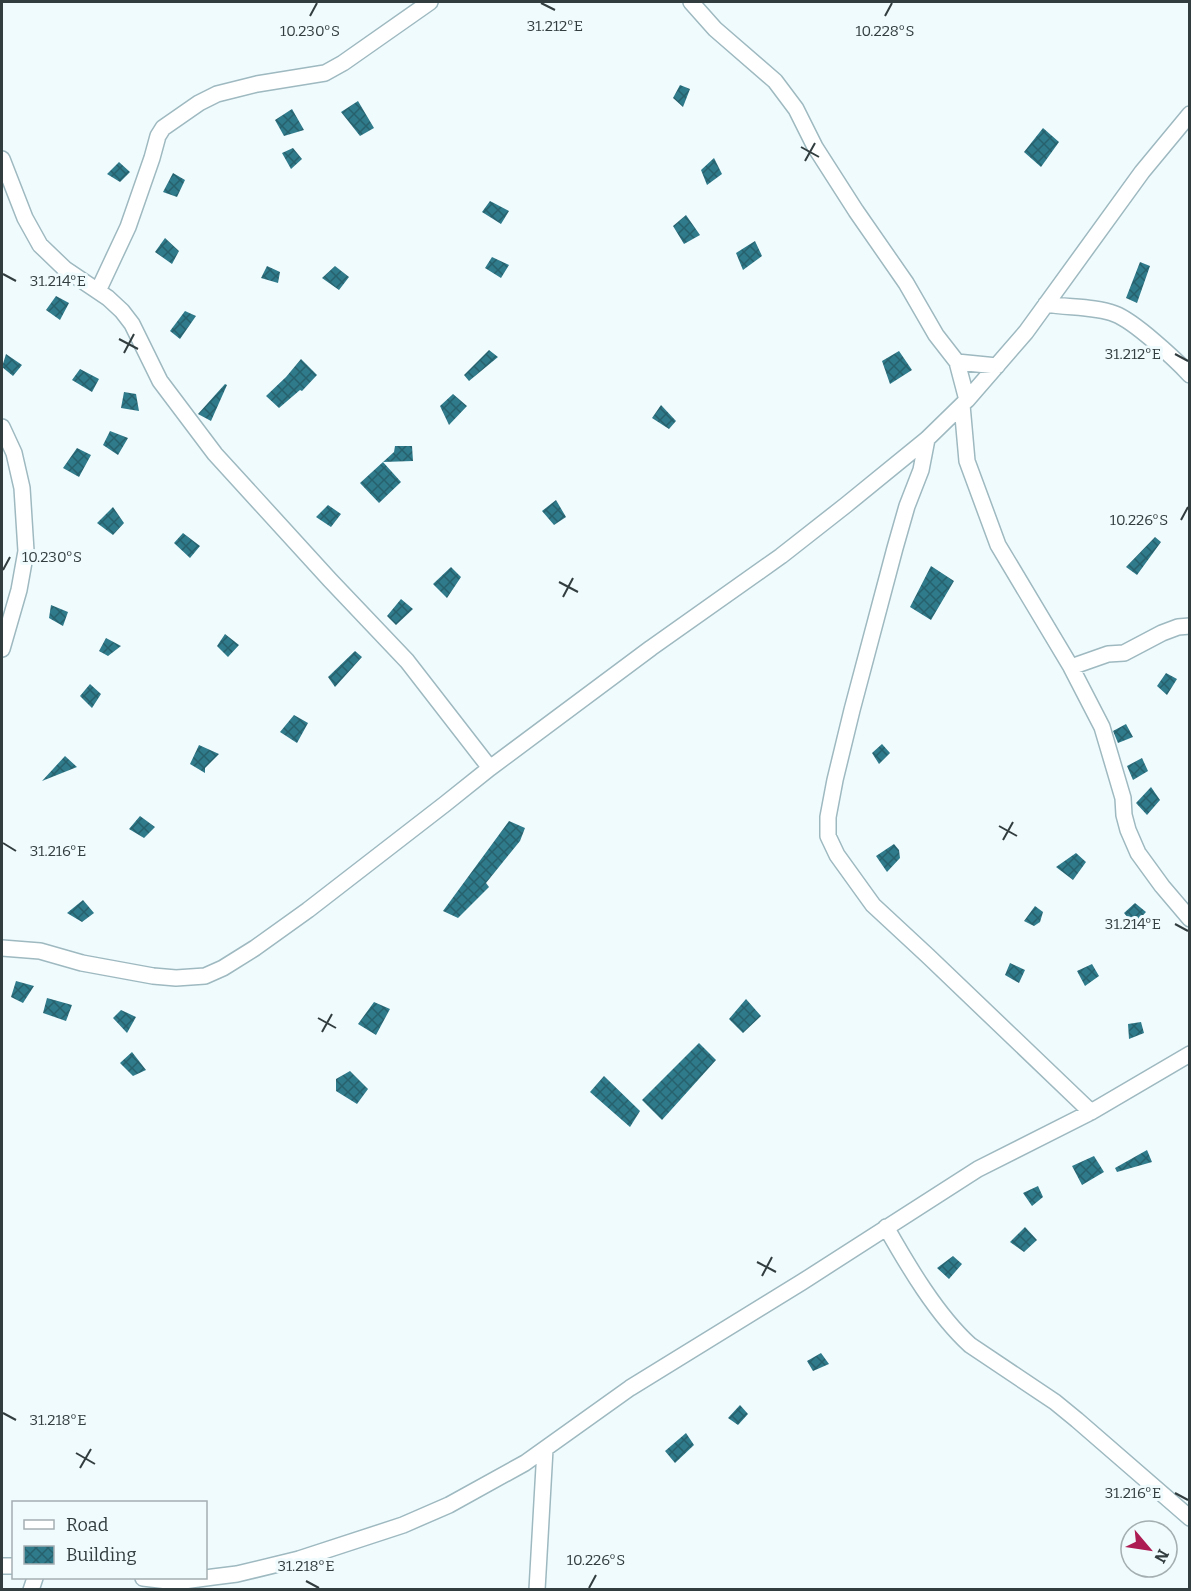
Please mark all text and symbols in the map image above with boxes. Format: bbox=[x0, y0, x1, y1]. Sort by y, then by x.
text: 31.212°E bbox=[527, 17, 583, 35]
text: 10.230°S bbox=[280, 22, 340, 40]
text: 10.228°S bbox=[855, 22, 915, 40]
text: 31.214°E bbox=[30, 272, 86, 290]
text: 31.212°E bbox=[1105, 345, 1161, 363]
text: 10.226°S bbox=[1110, 511, 1168, 529]
text: 10.230°S bbox=[22, 548, 82, 566]
text: 31.216°E bbox=[30, 842, 86, 860]
text: 31.214°E bbox=[1105, 915, 1161, 933]
text: 31.218°E bbox=[29, 1411, 87, 1429]
text: 31.216°E bbox=[1105, 1484, 1161, 1502]
legend bbox=[12, 1501, 207, 1579]
text: Road bbox=[66, 1514, 109, 1536]
north arrow bbox=[1119, 1519, 1179, 1579]
text: Building bbox=[66, 1544, 137, 1566]
text: N bbox=[1150, 1546, 1173, 1566]
text: 10.226°S bbox=[567, 1551, 625, 1569]
text: 31.218°E bbox=[277, 1557, 335, 1575]

